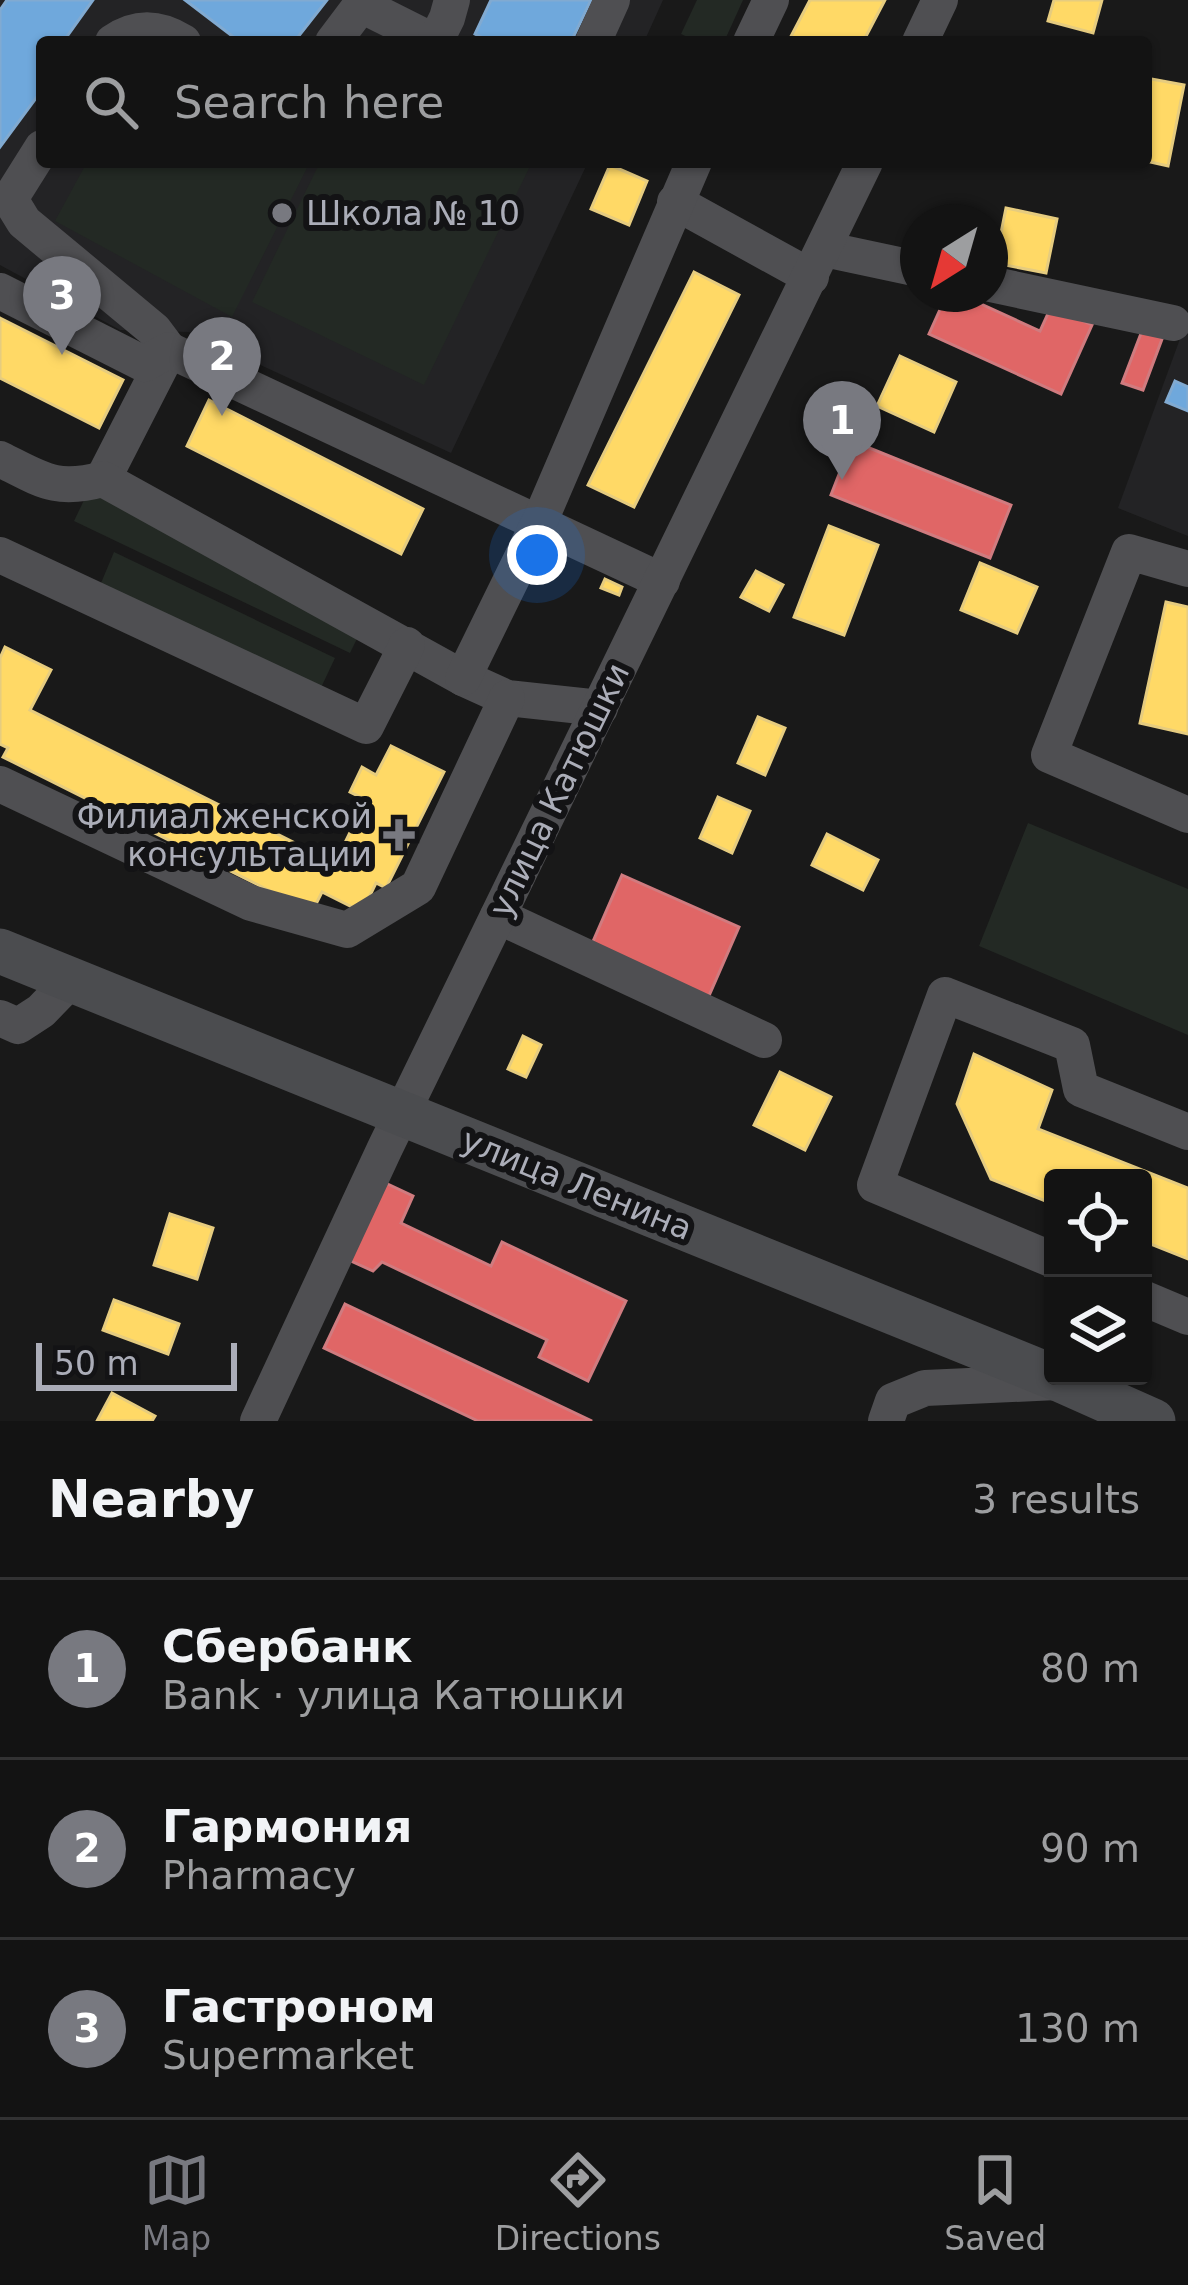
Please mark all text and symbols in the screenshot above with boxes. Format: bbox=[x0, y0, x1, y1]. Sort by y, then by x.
search box bbox=[36, 36, 1152, 168]
icon: search bbox=[78, 69, 144, 135]
text: Search here bbox=[174, 76, 444, 129]
place label: Школа № 10 bbox=[306, 194, 520, 233]
marker: Школа № 10 bbox=[269, 200, 295, 226]
north arrow bbox=[900, 204, 1008, 312]
pin: 3 bbox=[23, 256, 101, 355]
pin: 2 bbox=[183, 317, 261, 416]
pin: 1 bbox=[803, 381, 881, 480]
your location bbox=[507, 525, 567, 585]
street label: улица Катюшки bbox=[481, 657, 637, 923]
place label: Филиал женской консультации bbox=[76, 797, 372, 874]
marker: Филиал женской консультации bbox=[383, 819, 415, 851]
street label: улица Ленина bbox=[456, 1120, 698, 1248]
map controls bbox=[1044, 1169, 1152, 1385]
button: locate bbox=[1044, 1169, 1152, 1277]
button: layers bbox=[1044, 1277, 1152, 1385]
scale bar bbox=[36, 1337, 237, 1390]
text: 50 m bbox=[54, 1344, 139, 1383]
text: Nearby bbox=[48, 1470, 255, 1529]
text: 3 results bbox=[972, 1477, 1140, 1522]
text: Сбербанк bbox=[162, 1620, 413, 1673]
text: 1 bbox=[73, 1646, 101, 1691]
text: 80 m bbox=[1040, 1646, 1140, 1691]
text: Bank · улица Катюшки bbox=[162, 1673, 625, 1718]
text: Гармония bbox=[162, 1800, 412, 1853]
text: 2 bbox=[73, 1826, 101, 1871]
text: 90 m bbox=[1040, 1826, 1140, 1871]
text: Pharmacy bbox=[162, 1853, 356, 1898]
text: Гастроном bbox=[162, 1980, 436, 2033]
text: 3 bbox=[73, 2006, 101, 2051]
text: 130 m bbox=[1015, 2006, 1140, 2051]
text: Supermarket bbox=[162, 2033, 414, 2078]
tab: Map bbox=[142, 2147, 211, 2258]
tab: Directions bbox=[495, 2147, 661, 2258]
tab: Saved bbox=[944, 2147, 1046, 2258]

